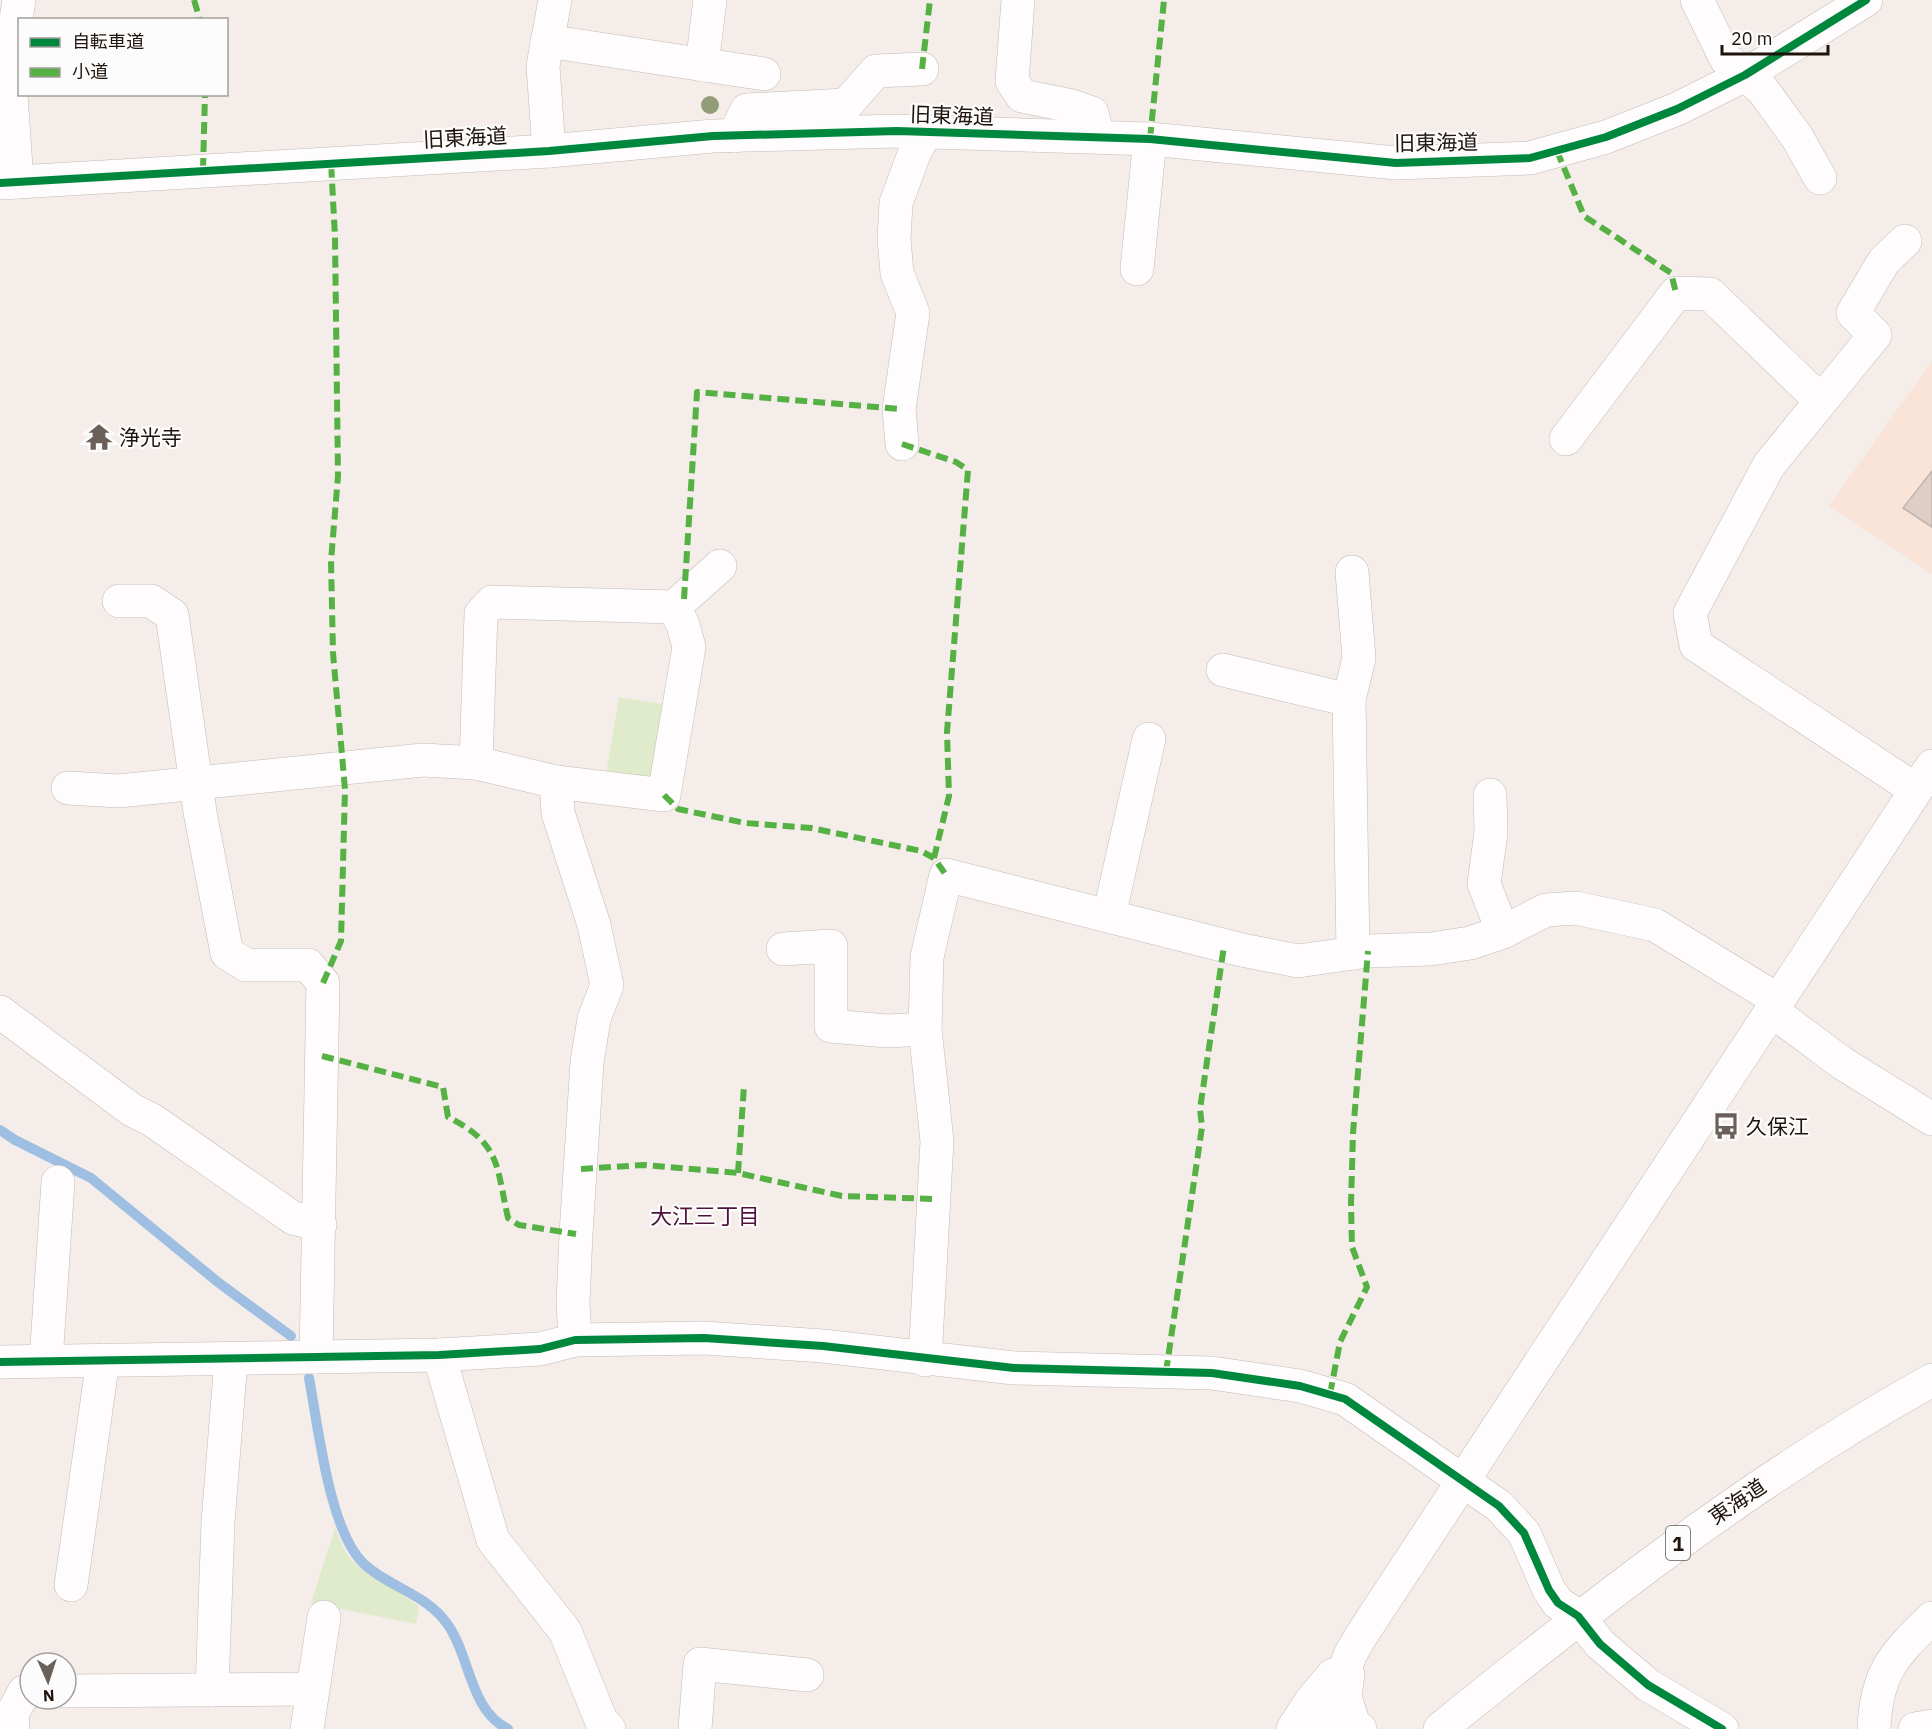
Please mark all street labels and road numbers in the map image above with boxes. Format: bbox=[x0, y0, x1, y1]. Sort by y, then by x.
street label: 旧東海道 bbox=[910, 100, 994, 130]
street label: 旧東海道 bbox=[422, 121, 508, 153]
street label: 旧東海道 bbox=[1394, 127, 1478, 157]
street label: 東海道 bbox=[1703, 1472, 1771, 1530]
road number: 1 bbox=[1666, 1526, 1690, 1560]

